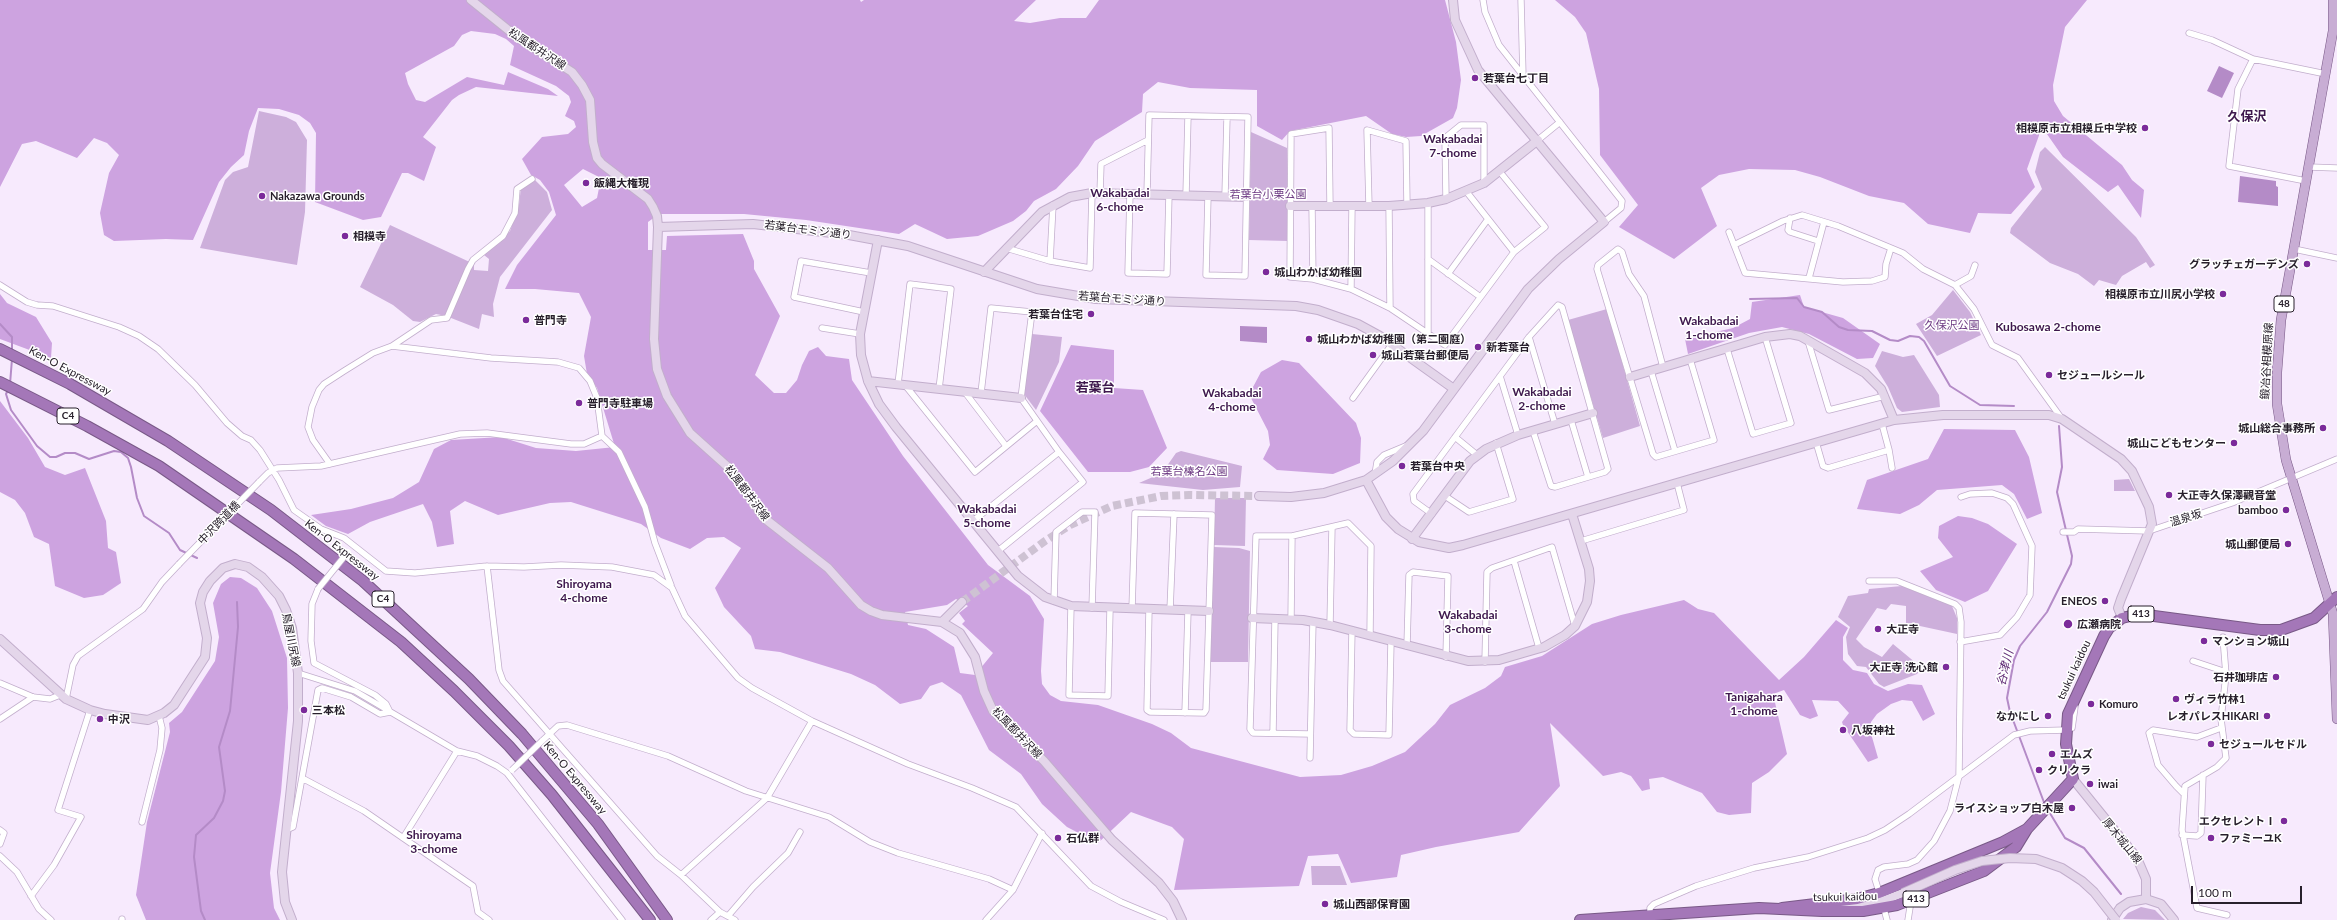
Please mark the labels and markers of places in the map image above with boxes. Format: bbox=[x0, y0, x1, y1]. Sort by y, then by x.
place label: 若葉台七丁目 bbox=[1483, 71, 1549, 85]
marker: 若葉台七丁目 bbox=[1470, 73, 1480, 83]
place label: 相模原市立相模丘中学校 bbox=[2016, 121, 2137, 135]
marker: 相模原市立相模丘中学校 bbox=[2140, 123, 2150, 133]
place label: 飯縄大権現 bbox=[594, 176, 649, 190]
marker: 飯縄大権現 bbox=[581, 178, 591, 188]
place label: Nakazawa Grounds bbox=[270, 189, 365, 203]
marker: Nakazawa Grounds bbox=[257, 191, 267, 201]
place label: 相模寺 bbox=[353, 229, 386, 243]
marker: 相模寺 bbox=[340, 231, 350, 241]
place label: グラッチェガーデンズ bbox=[2189, 257, 2299, 271]
marker: グラッチェガーデンズ bbox=[2302, 259, 2312, 269]
place label: 城山わかば幼稚園 bbox=[1274, 265, 1362, 279]
marker: 城山わかば幼稚園 bbox=[1261, 267, 1271, 277]
place label: 相模原市立川尻小学校 bbox=[2105, 287, 2215, 301]
marker: 相模原市立川尻小学校 bbox=[2218, 289, 2228, 299]
place label: 若葉台住宅 bbox=[1028, 307, 1083, 321]
marker: 若葉台住宅 bbox=[1086, 309, 1096, 319]
place label: 普門寺 bbox=[534, 313, 567, 327]
marker: 普門寺 bbox=[521, 315, 531, 325]
place label: 城山わかば幼稚園（第二園庭） bbox=[1317, 332, 1471, 346]
marker: 城山わかば幼稚園（第二園庭） bbox=[1304, 334, 1314, 344]
place label: 新若葉台 bbox=[1486, 340, 1530, 354]
marker: 新若葉台 bbox=[1473, 342, 1483, 352]
place label: 城山若葉台郵便局 bbox=[1381, 348, 1469, 362]
marker: 城山若葉台郵便局 bbox=[1368, 350, 1378, 360]
place label: セジュールシール bbox=[2057, 368, 2145, 382]
marker: セジュールシール bbox=[2044, 370, 2054, 380]
place label: 普門寺駐車場 bbox=[587, 396, 653, 410]
marker: 普門寺駐車場 bbox=[574, 398, 584, 408]
place label: 城山総合事務所 bbox=[2238, 421, 2315, 435]
marker: 城山総合事務所 bbox=[2318, 423, 2328, 433]
place label: 城山こどもセンター bbox=[2127, 436, 2226, 450]
marker: 城山こどもセンター bbox=[2229, 438, 2239, 448]
place label: 若葉台中央 bbox=[1410, 459, 1465, 473]
marker: 若葉台中央 bbox=[1397, 461, 1407, 471]
place label: 大正寺久保澤觀音堂 bbox=[2177, 488, 2276, 502]
marker: 大正寺久保澤觀音堂 bbox=[2164, 490, 2174, 500]
place label: bamboo bbox=[2238, 503, 2278, 517]
marker: bamboo bbox=[2281, 505, 2291, 515]
place label: 城山郵便局 bbox=[2225, 537, 2280, 551]
marker: 城山郵便局 bbox=[2283, 539, 2293, 549]
place label: ENEOS bbox=[2061, 594, 2097, 608]
marker: ENEOS bbox=[2100, 596, 2110, 606]
place label: 広瀬病院 bbox=[2077, 617, 2121, 631]
marker: 広瀬病院 bbox=[2062, 618, 2074, 630]
place label: 大正寺 bbox=[1886, 622, 1919, 636]
marker: 大正寺 bbox=[1873, 624, 1883, 634]
place label: マンション城山 bbox=[2212, 634, 2289, 648]
marker: マンション城山 bbox=[2199, 636, 2209, 646]
place label: 大正寺 洗心館 bbox=[1869, 660, 1938, 674]
marker: 大正寺 洗心館 bbox=[1941, 662, 1951, 672]
place label: 石井珈琲店 bbox=[2213, 670, 2268, 684]
marker: 石井珈琲店 bbox=[2271, 672, 2281, 682]
place label: ヴィラ竹林1 bbox=[2184, 692, 2245, 706]
marker: ヴィラ竹林1 bbox=[2171, 694, 2181, 704]
place label: Komuro bbox=[2099, 697, 2138, 711]
marker: Komuro bbox=[2086, 699, 2096, 709]
place label: 三本松 bbox=[312, 703, 345, 717]
marker: 三本松 bbox=[299, 705, 309, 715]
place label: なかにし bbox=[1996, 709, 2040, 723]
place label: レオパレスHIKARI bbox=[2167, 709, 2259, 723]
marker: なかにし bbox=[2043, 711, 2053, 721]
marker: レオパレスHIKARI bbox=[2262, 711, 2272, 721]
place label: 中沢 bbox=[108, 712, 130, 726]
marker: 中沢 bbox=[95, 714, 105, 724]
place label: 八坂神社 bbox=[1851, 723, 1895, 737]
marker: 八坂神社 bbox=[1838, 725, 1848, 735]
place label: セジュールセドル bbox=[2219, 737, 2307, 751]
marker: セジュールセドル bbox=[2206, 739, 2216, 749]
place label: エムズ bbox=[2060, 747, 2093, 761]
marker: エムズ bbox=[2047, 749, 2057, 759]
place label: クリクラ bbox=[2047, 763, 2091, 777]
marker: クリクラ bbox=[2034, 765, 2044, 775]
place label: iwai bbox=[2098, 777, 2118, 791]
marker: iwai bbox=[2085, 779, 2095, 789]
place label: ライスショップ白木屋 bbox=[1954, 801, 2064, 815]
marker: ライスショップ白木屋 bbox=[2067, 803, 2077, 813]
place label: エクセレントⅠ bbox=[2199, 814, 2276, 828]
marker: エクセレントⅠ bbox=[2279, 816, 2289, 826]
place label: 石仏群 bbox=[1066, 831, 1099, 845]
place label: ファミーユK bbox=[2219, 831, 2282, 845]
marker: 石仏群 bbox=[1053, 833, 1063, 843]
marker: ファミーユK bbox=[2206, 833, 2216, 843]
place label: 城山西部保育園 bbox=[1333, 897, 1410, 911]
marker: 城山西部保育園 bbox=[1320, 899, 1330, 909]

